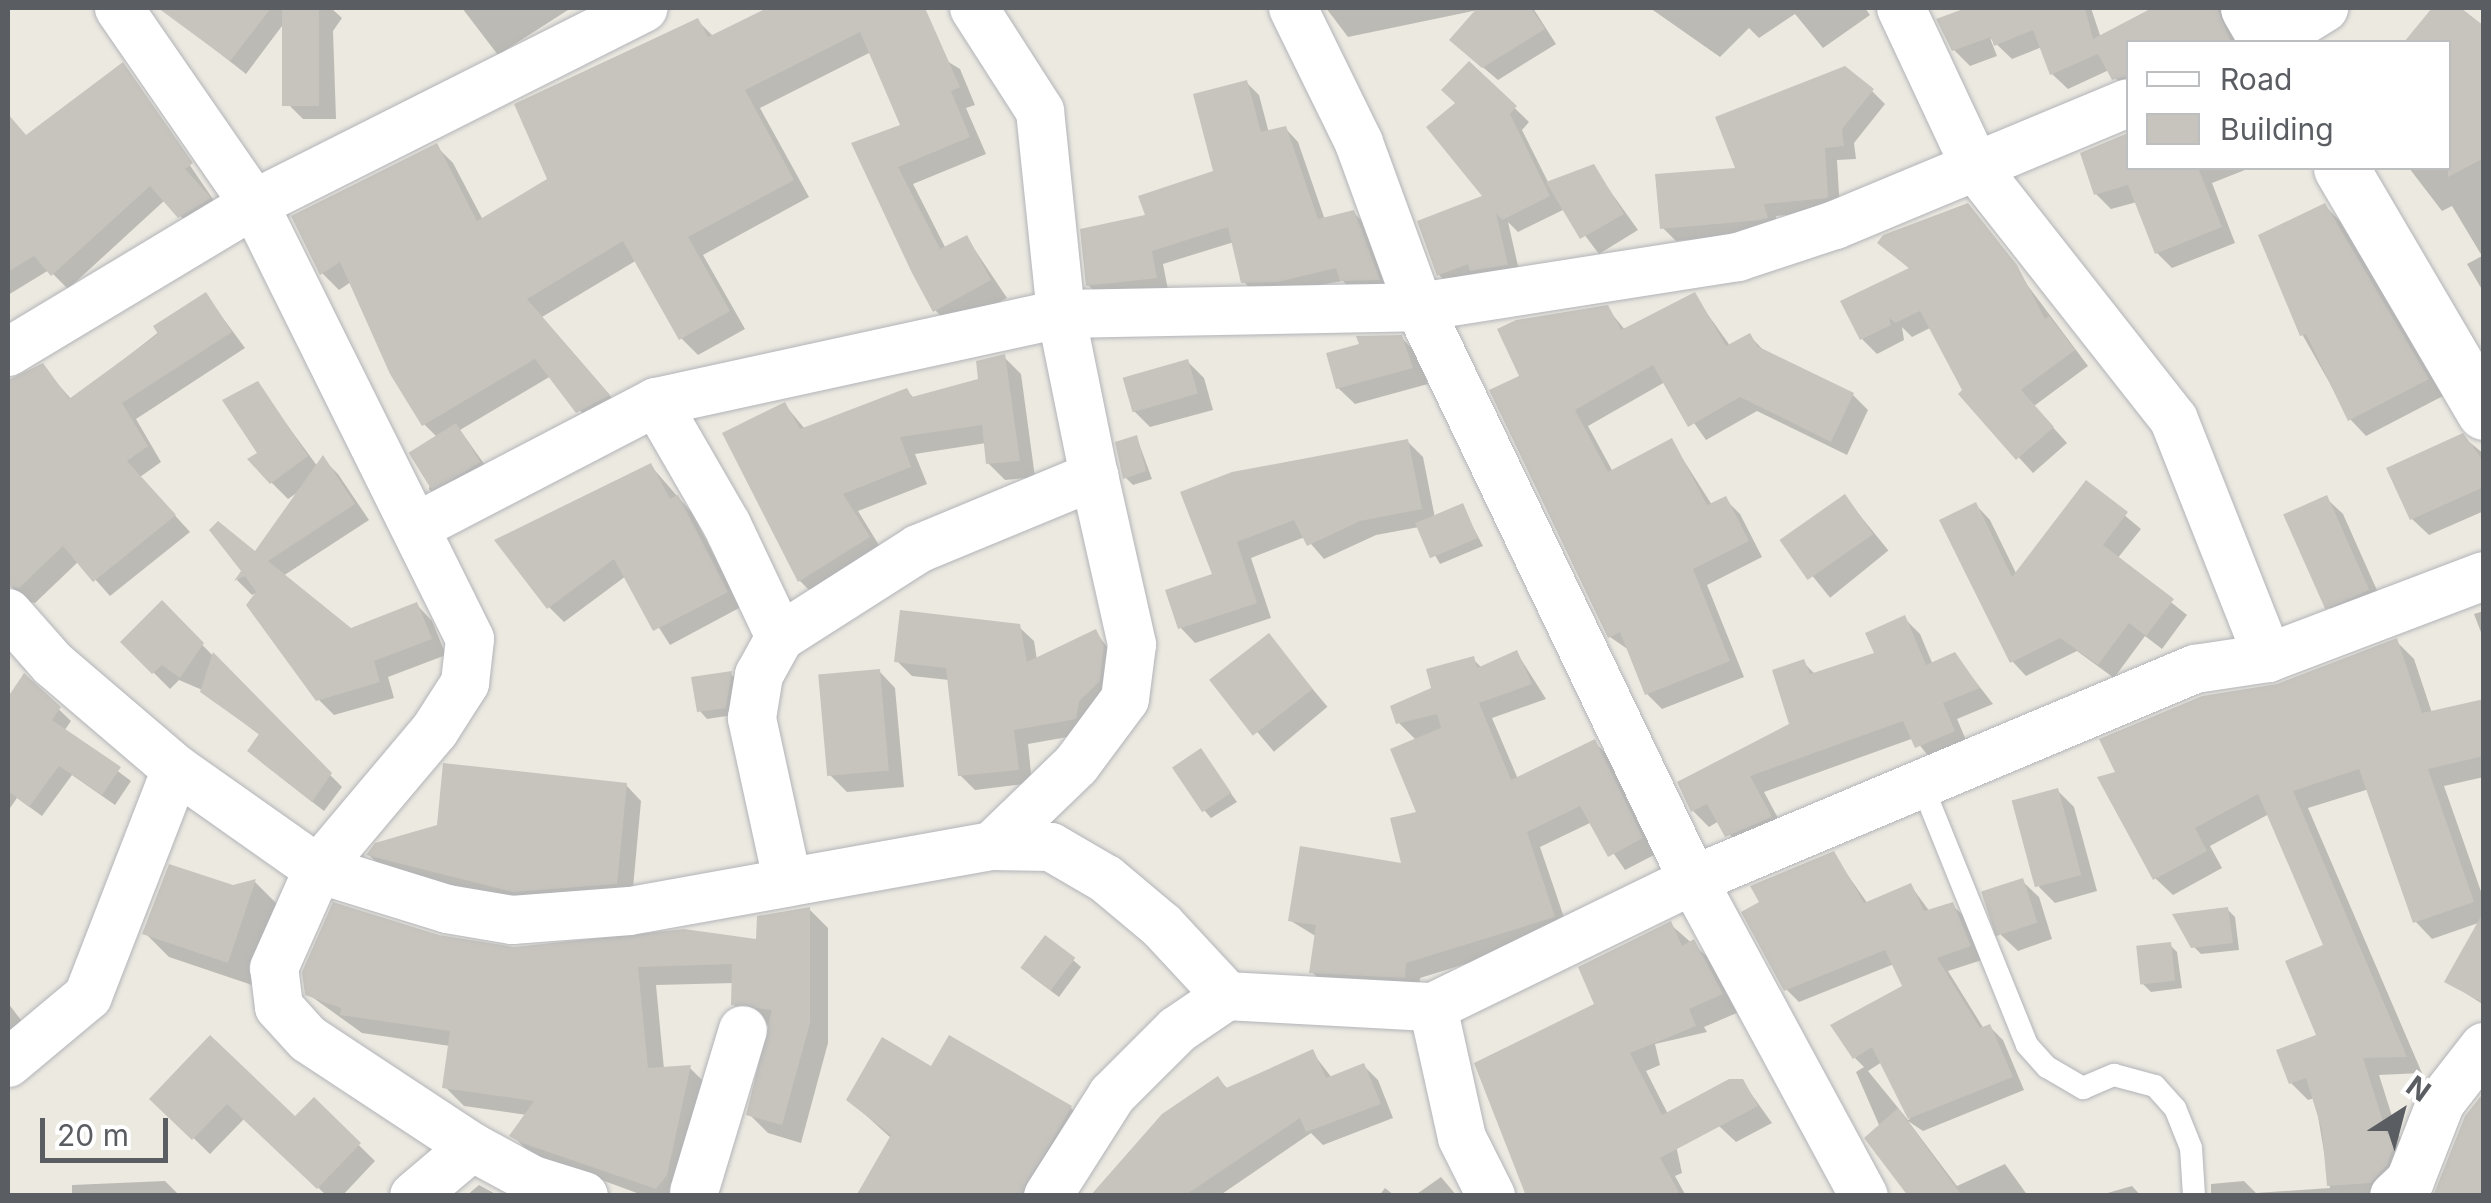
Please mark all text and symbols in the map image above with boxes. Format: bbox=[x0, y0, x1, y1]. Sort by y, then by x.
legend bbox=[2126, 40, 2451, 170]
text: Road bbox=[2220, 61, 2292, 97]
text: Building bbox=[2220, 111, 2334, 147]
north arrow bbox=[2351, 1063, 2451, 1163]
text: N bbox=[2400, 1069, 2437, 1109]
scale bar bbox=[45, 1098, 172, 1160]
text: 20 m bbox=[57, 1117, 129, 1153]

